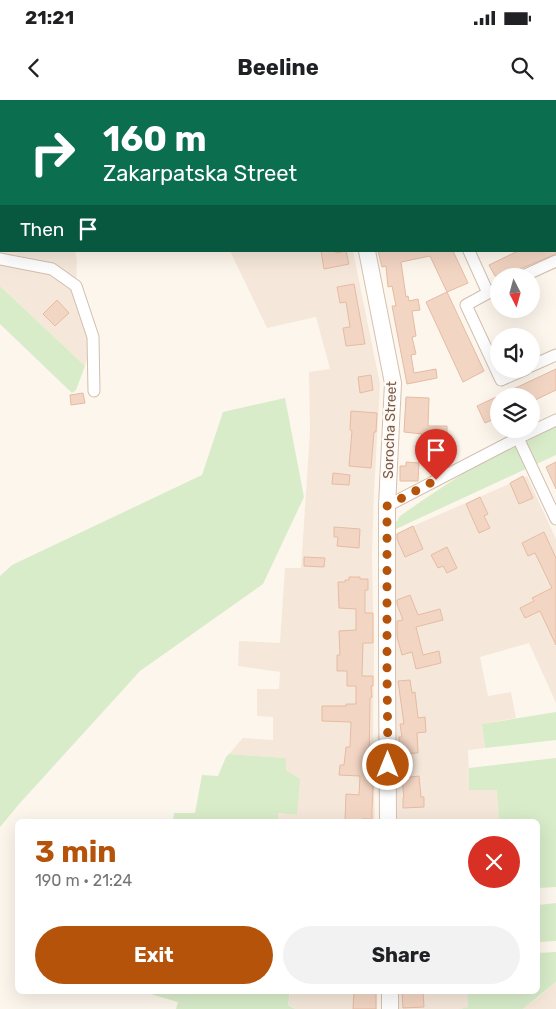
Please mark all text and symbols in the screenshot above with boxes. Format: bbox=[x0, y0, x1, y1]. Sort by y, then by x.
text: 21:21 bbox=[25, 6, 74, 29]
icon: back bbox=[20, 54, 48, 82]
text: Beeline bbox=[237, 54, 319, 81]
icon: search bbox=[508, 54, 536, 82]
text: 160 m bbox=[103, 118, 207, 160]
icon: right bbox=[20, 120, 85, 185]
text: Zakarpatska Street bbox=[103, 160, 297, 187]
icon: arrive bbox=[74, 215, 102, 243]
text: Then bbox=[20, 218, 64, 241]
north arrow bbox=[490, 268, 540, 318]
map controls bbox=[490, 268, 540, 438]
button: sound bbox=[490, 328, 540, 378]
street label: Sorocha Street bbox=[380, 380, 400, 479]
button: layers bbox=[490, 388, 540, 438]
pin bbox=[415, 429, 457, 480]
icon: arrive bbox=[422, 436, 450, 464]
position arrow bbox=[361, 738, 413, 790]
text: 3 min bbox=[35, 834, 117, 870]
button: close bbox=[468, 836, 520, 888]
text: 190 m · 21:24 bbox=[35, 871, 132, 890]
button: Exit bbox=[35, 926, 273, 984]
button: Share bbox=[283, 926, 520, 984]

